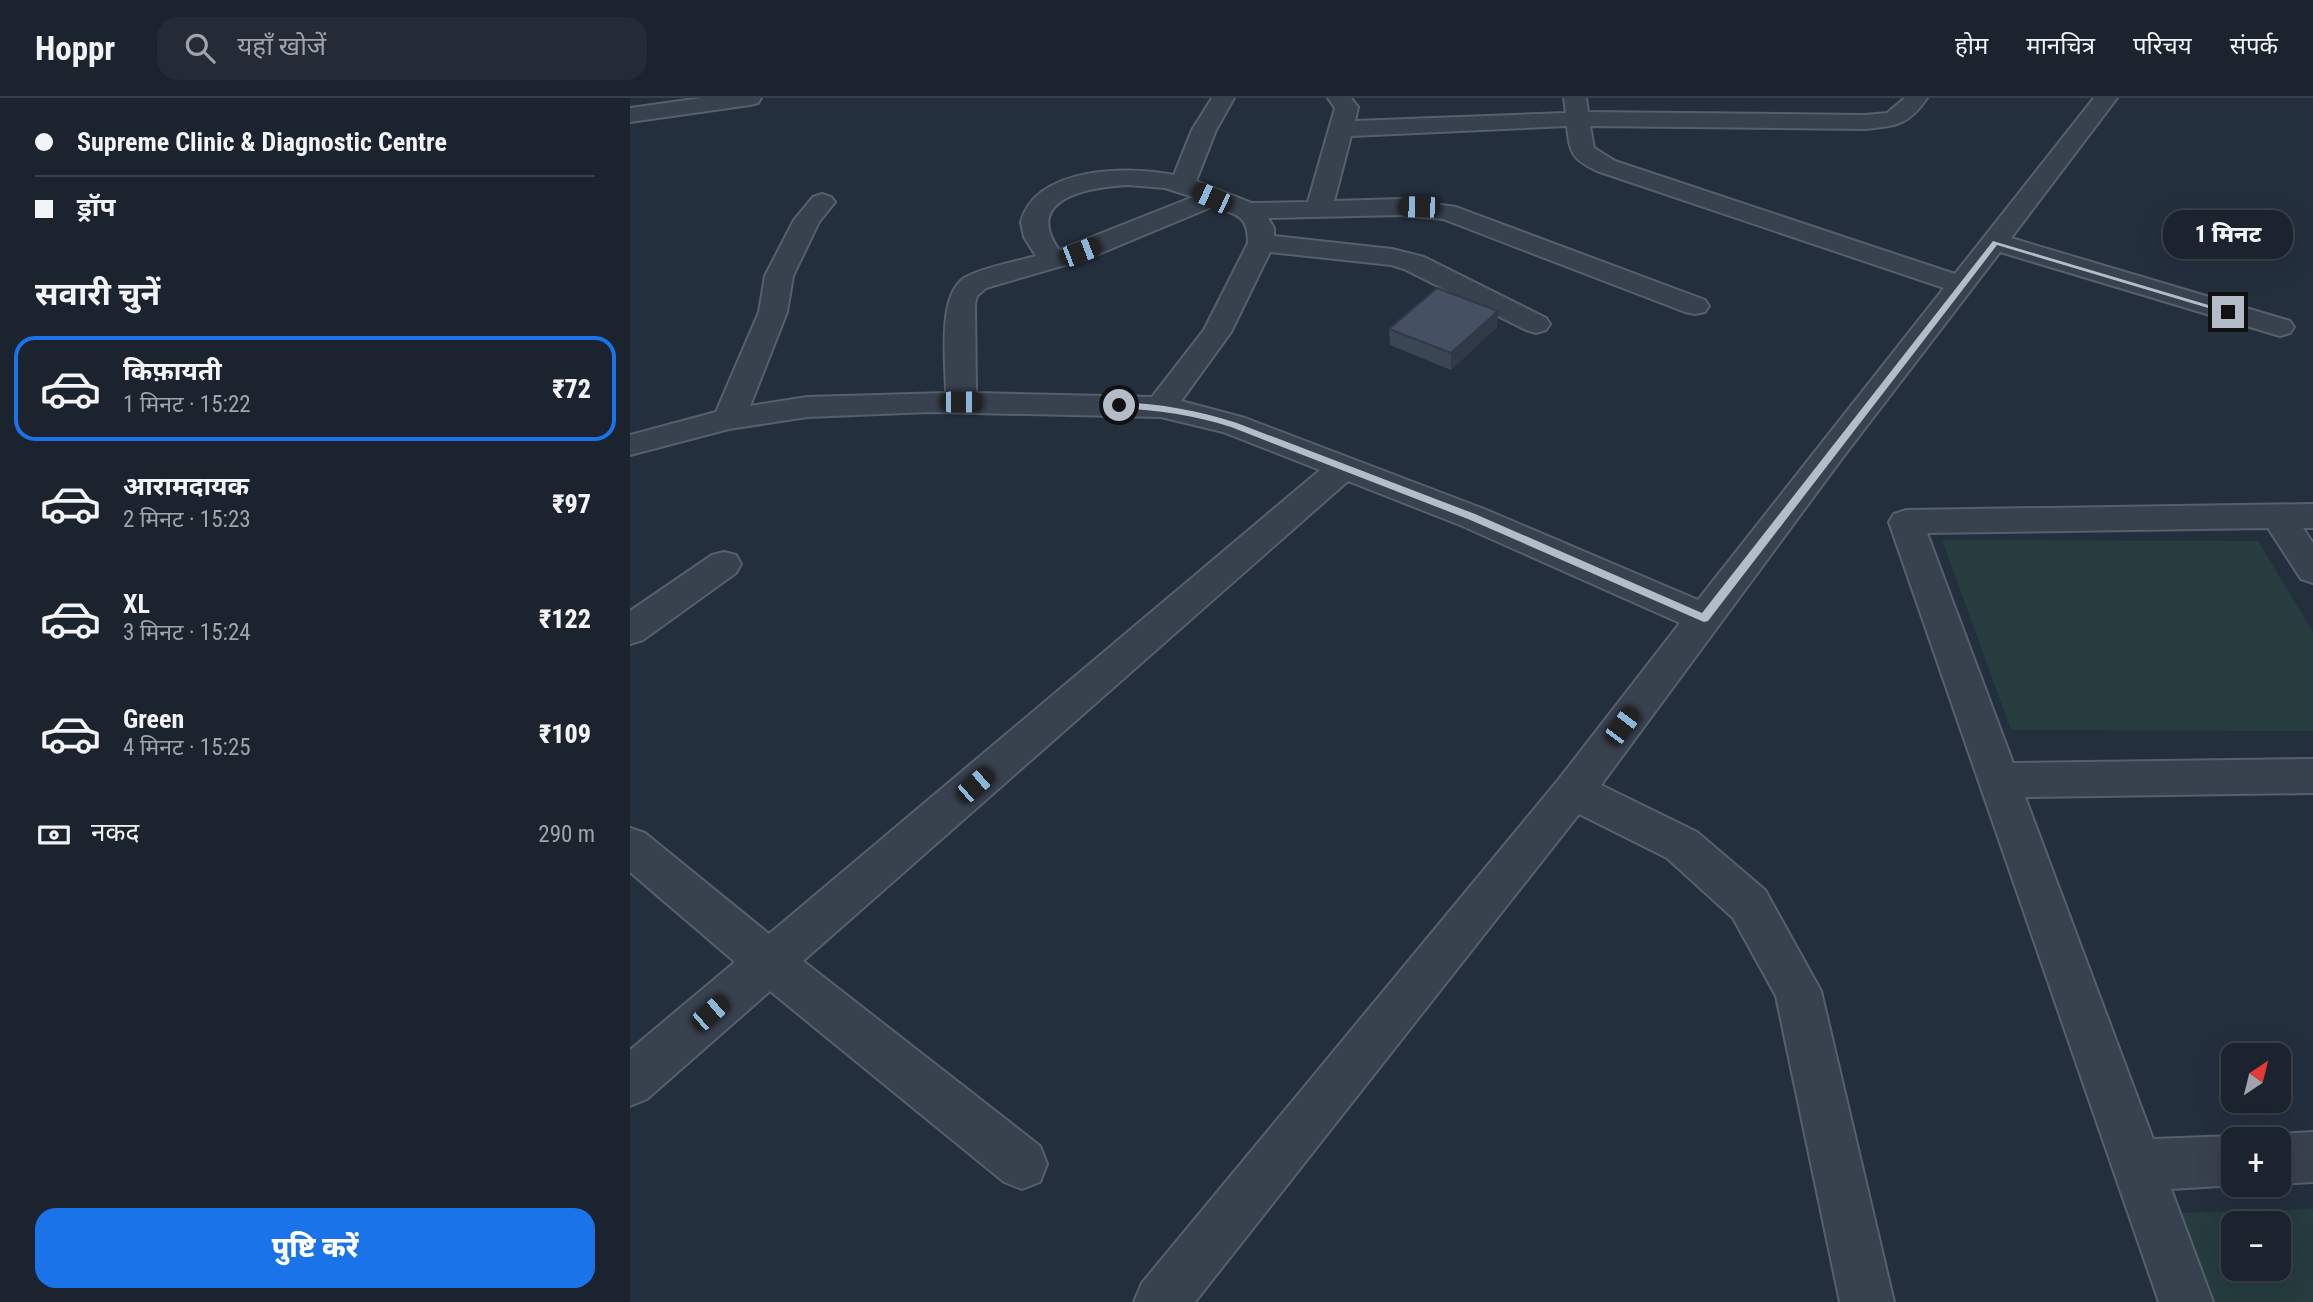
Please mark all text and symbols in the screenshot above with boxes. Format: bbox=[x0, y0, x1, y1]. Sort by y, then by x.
search box bbox=[157, 17, 647, 80]
text: Hoppr bbox=[35, 29, 115, 68]
icon: search bbox=[181, 29, 219, 67]
text: यहाँ खोजें bbox=[237, 31, 326, 61]
text: होम bbox=[1955, 32, 1988, 60]
text: मानचित्र bbox=[2026, 32, 2095, 60]
text: परिचय bbox=[2133, 32, 2192, 60]
text: संपर्क bbox=[2230, 32, 2278, 60]
text: Supreme Clinic & Diagnostic Centre bbox=[77, 127, 447, 157]
car bbox=[1189, 180, 1236, 216]
text: ड्रॉप bbox=[77, 192, 115, 222]
car bbox=[1398, 196, 1441, 218]
callout: 1 मिनट bbox=[2163, 211, 2293, 260]
text: 1 मिनट bbox=[2195, 221, 2261, 248]
car bbox=[1057, 235, 1104, 269]
text: सवारी चुनें bbox=[35, 275, 160, 313]
route end bbox=[2212, 296, 2244, 328]
text: किफ़ायती bbox=[123, 356, 222, 386]
icon: car bbox=[39, 357, 102, 420]
text: ₹72 bbox=[552, 374, 591, 404]
route start bbox=[1103, 389, 1135, 421]
text: 1 मिनट · 15:22 bbox=[123, 391, 251, 418]
car bbox=[941, 392, 983, 413]
text: आरामदायक bbox=[123, 471, 249, 501]
icon: car bbox=[39, 472, 102, 535]
text: ₹97 bbox=[552, 489, 591, 519]
text: 2 मिनट · 15:23 bbox=[123, 506, 251, 533]
icon: car bbox=[39, 587, 102, 650]
text: XL bbox=[123, 589, 150, 619]
text: ₹122 bbox=[539, 604, 591, 634]
text: 3 मिनट · 15:24 bbox=[123, 619, 251, 646]
icon: car bbox=[39, 702, 102, 765]
car bbox=[1601, 703, 1644, 749]
text: Green bbox=[123, 704, 184, 734]
text: ₹109 bbox=[539, 719, 591, 749]
text: 4 मिनट · 15:25 bbox=[123, 734, 251, 761]
car bbox=[953, 763, 998, 807]
icon: cash bbox=[35, 816, 73, 854]
text: नकद bbox=[91, 817, 139, 847]
text: 290 m bbox=[538, 821, 595, 848]
car bbox=[688, 991, 733, 1035]
north arrow bbox=[2221, 1043, 2291, 1113]
map controls bbox=[2221, 1043, 2291, 1281]
button: + bbox=[2221, 1127, 2291, 1197]
button: पुष्टि करें bbox=[35, 1208, 595, 1288]
button: − bbox=[2221, 1211, 2291, 1281]

